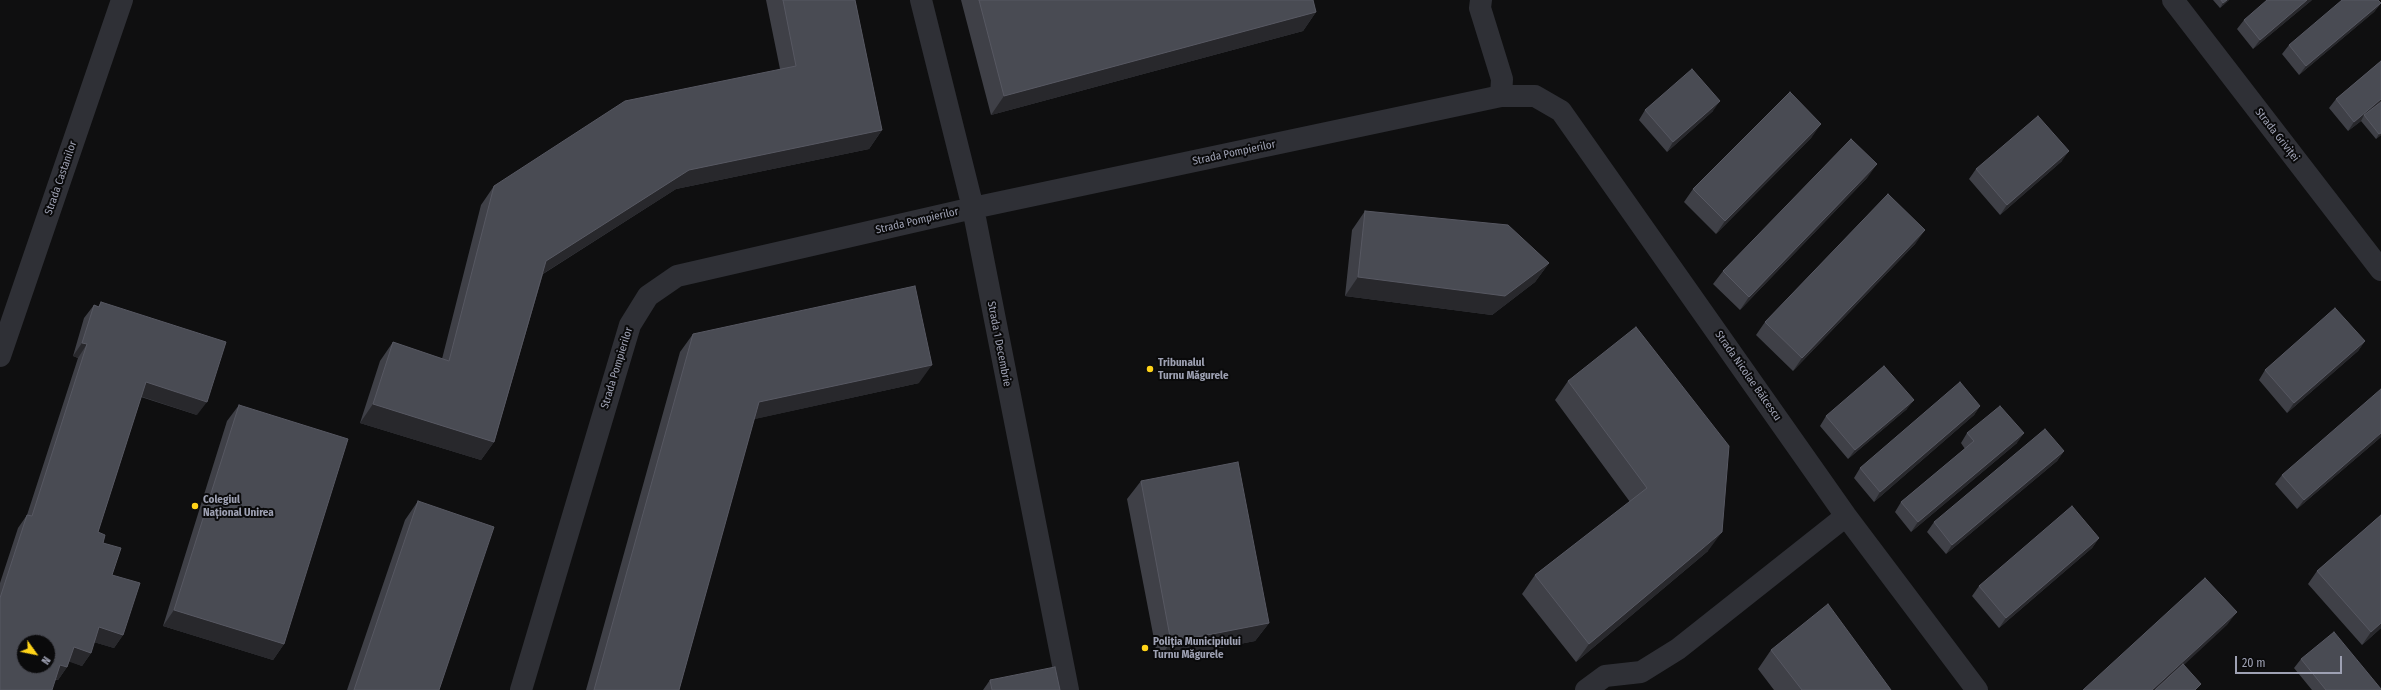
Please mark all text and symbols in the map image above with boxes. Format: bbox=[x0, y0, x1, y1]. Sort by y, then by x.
street label: Strada Griviței bbox=[2252, 106, 2302, 164]
street label: Strada Pompierilor bbox=[1191, 138, 1277, 168]
street label: Strada Castanilor bbox=[42, 139, 80, 217]
street label: Strada Pompierilor bbox=[874, 205, 960, 237]
street label: Strada 1 Decembrie bbox=[984, 300, 1014, 388]
street label: Strada Pompierilor bbox=[598, 326, 636, 410]
street label: Strada Nicolae Bălcescu bbox=[1712, 328, 1784, 424]
place label: Tribunalul Turnu Măgurele bbox=[1158, 356, 1229, 382]
marker: Tribunalul Turnu Măgurele bbox=[1145, 364, 1155, 374]
place label: Colegiul Național Unirea bbox=[203, 493, 274, 519]
marker: Colegiul Național Unirea bbox=[190, 501, 200, 511]
north arrow bbox=[16, 634, 56, 674]
place label: Poliția Municipiului Turnu Măgurele bbox=[1153, 635, 1241, 661]
marker: Poliția Municipiului Turnu Măgurele bbox=[1140, 643, 1150, 653]
scale bar bbox=[2237, 648, 2344, 674]
text: N bbox=[38, 654, 53, 667]
text: 20 m bbox=[2242, 656, 2266, 670]

